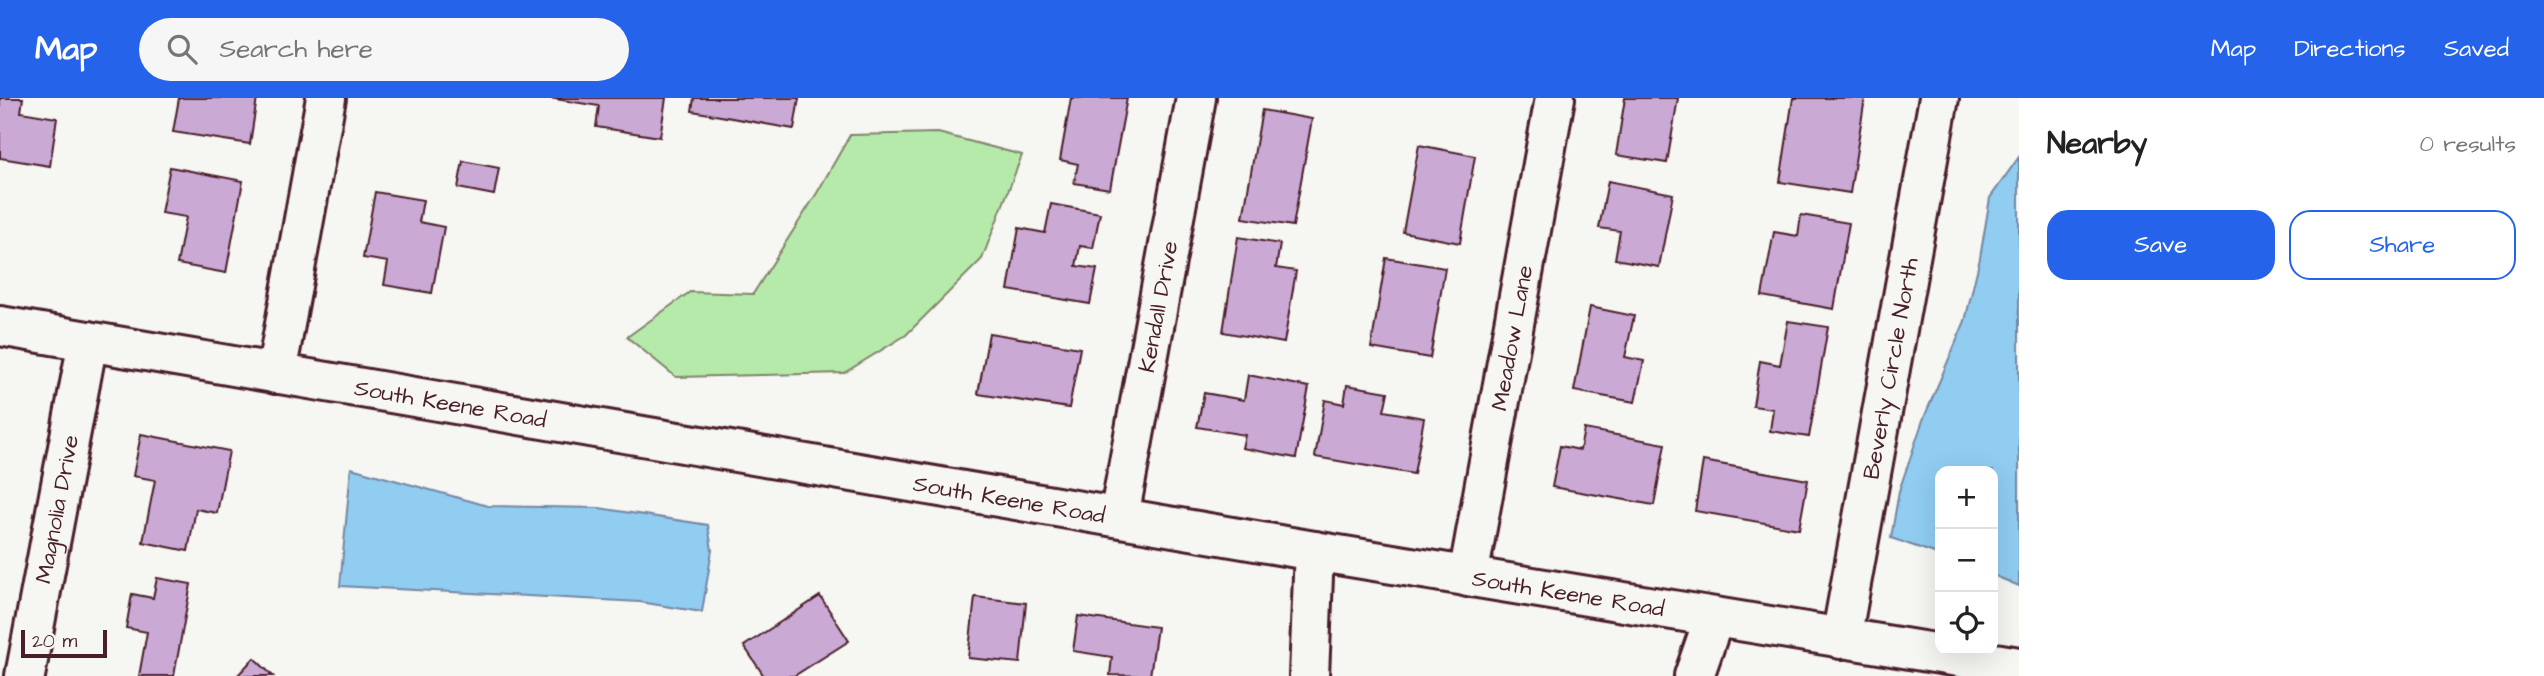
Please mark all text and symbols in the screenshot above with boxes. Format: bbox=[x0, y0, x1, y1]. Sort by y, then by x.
search box bbox=[139, 18, 629, 81]
text: Map bbox=[35, 26, 97, 72]
icon: search bbox=[163, 30, 201, 68]
text: Search here bbox=[219, 31, 373, 67]
text: Map bbox=[2211, 32, 2256, 66]
text: Directions bbox=[2294, 32, 2406, 66]
text: Saved bbox=[2444, 32, 2509, 66]
text: Nearby bbox=[2047, 123, 2147, 165]
text: 0 results bbox=[2419, 128, 2516, 160]
button: Save bbox=[2047, 210, 2275, 280]
button: Share bbox=[2289, 210, 2516, 280]
street label: Kendall Drive bbox=[1131, 238, 1186, 375]
street label: Beverly Circle North bbox=[1855, 255, 1927, 482]
street label: Meadow Lane bbox=[1484, 263, 1541, 413]
street label: South Keene Road bbox=[352, 372, 549, 436]
street label: Magnolia Drive bbox=[28, 432, 87, 586]
map controls bbox=[1935, 466, 1998, 655]
button: + bbox=[1935, 466, 1998, 529]
street label: South Keene Road bbox=[911, 468, 1108, 532]
button: − bbox=[1935, 529, 1998, 592]
street label: South Keene Road bbox=[1470, 562, 1667, 625]
button: locate bbox=[1935, 592, 1998, 655]
scale bar bbox=[21, 627, 107, 659]
text: 20 m bbox=[32, 628, 77, 655]

